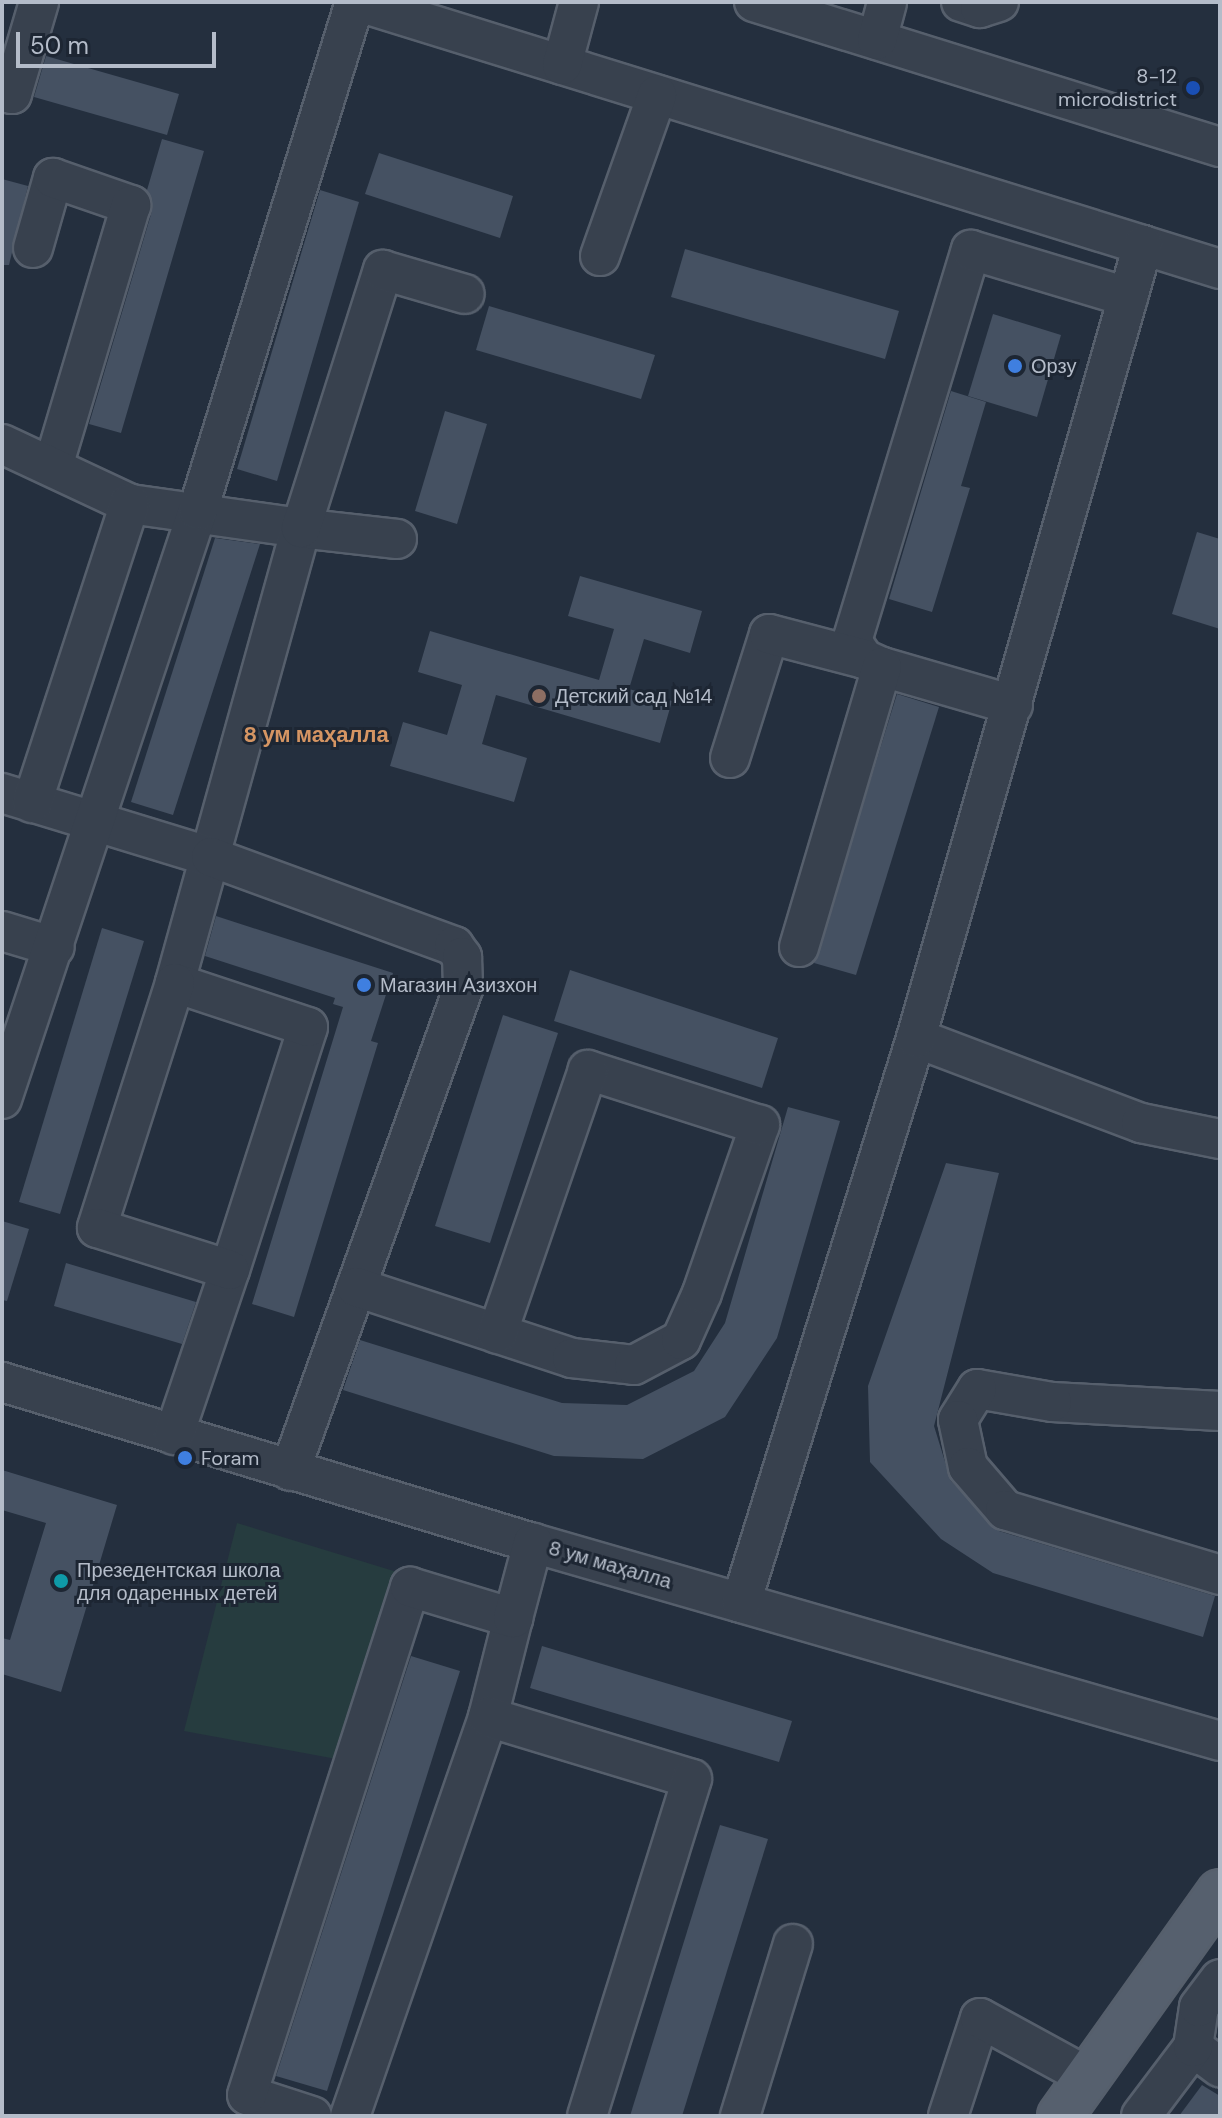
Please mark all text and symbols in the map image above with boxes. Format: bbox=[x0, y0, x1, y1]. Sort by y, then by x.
scale bar bbox=[20, 16, 220, 66]
text: 50 m bbox=[30, 30, 89, 61]
place label: 8-12 microdistrict bbox=[1058, 64, 1177, 111]
marker: 8-12 microdistrict bbox=[1184, 79, 1202, 97]
place label: Орзу bbox=[1031, 354, 1076, 378]
marker: Орзу bbox=[1006, 357, 1024, 375]
place label: Детский сад №14 bbox=[555, 684, 712, 708]
marker: Детский сад №14 bbox=[530, 687, 548, 705]
district label: 8 ум маҳалла bbox=[243, 722, 389, 748]
place label: Магазин Азизхон bbox=[380, 973, 537, 997]
marker: Магазин Азизхон bbox=[355, 976, 373, 994]
place label: Foram bbox=[201, 1446, 259, 1470]
marker: Foram bbox=[176, 1449, 194, 1467]
street label: 8 ум маҳалла bbox=[546, 1536, 674, 1594]
place label: Презедентская школа для одаренных детей bbox=[77, 1558, 281, 1605]
marker: Презедентская школа для одаренных детей bbox=[52, 1572, 70, 1590]

